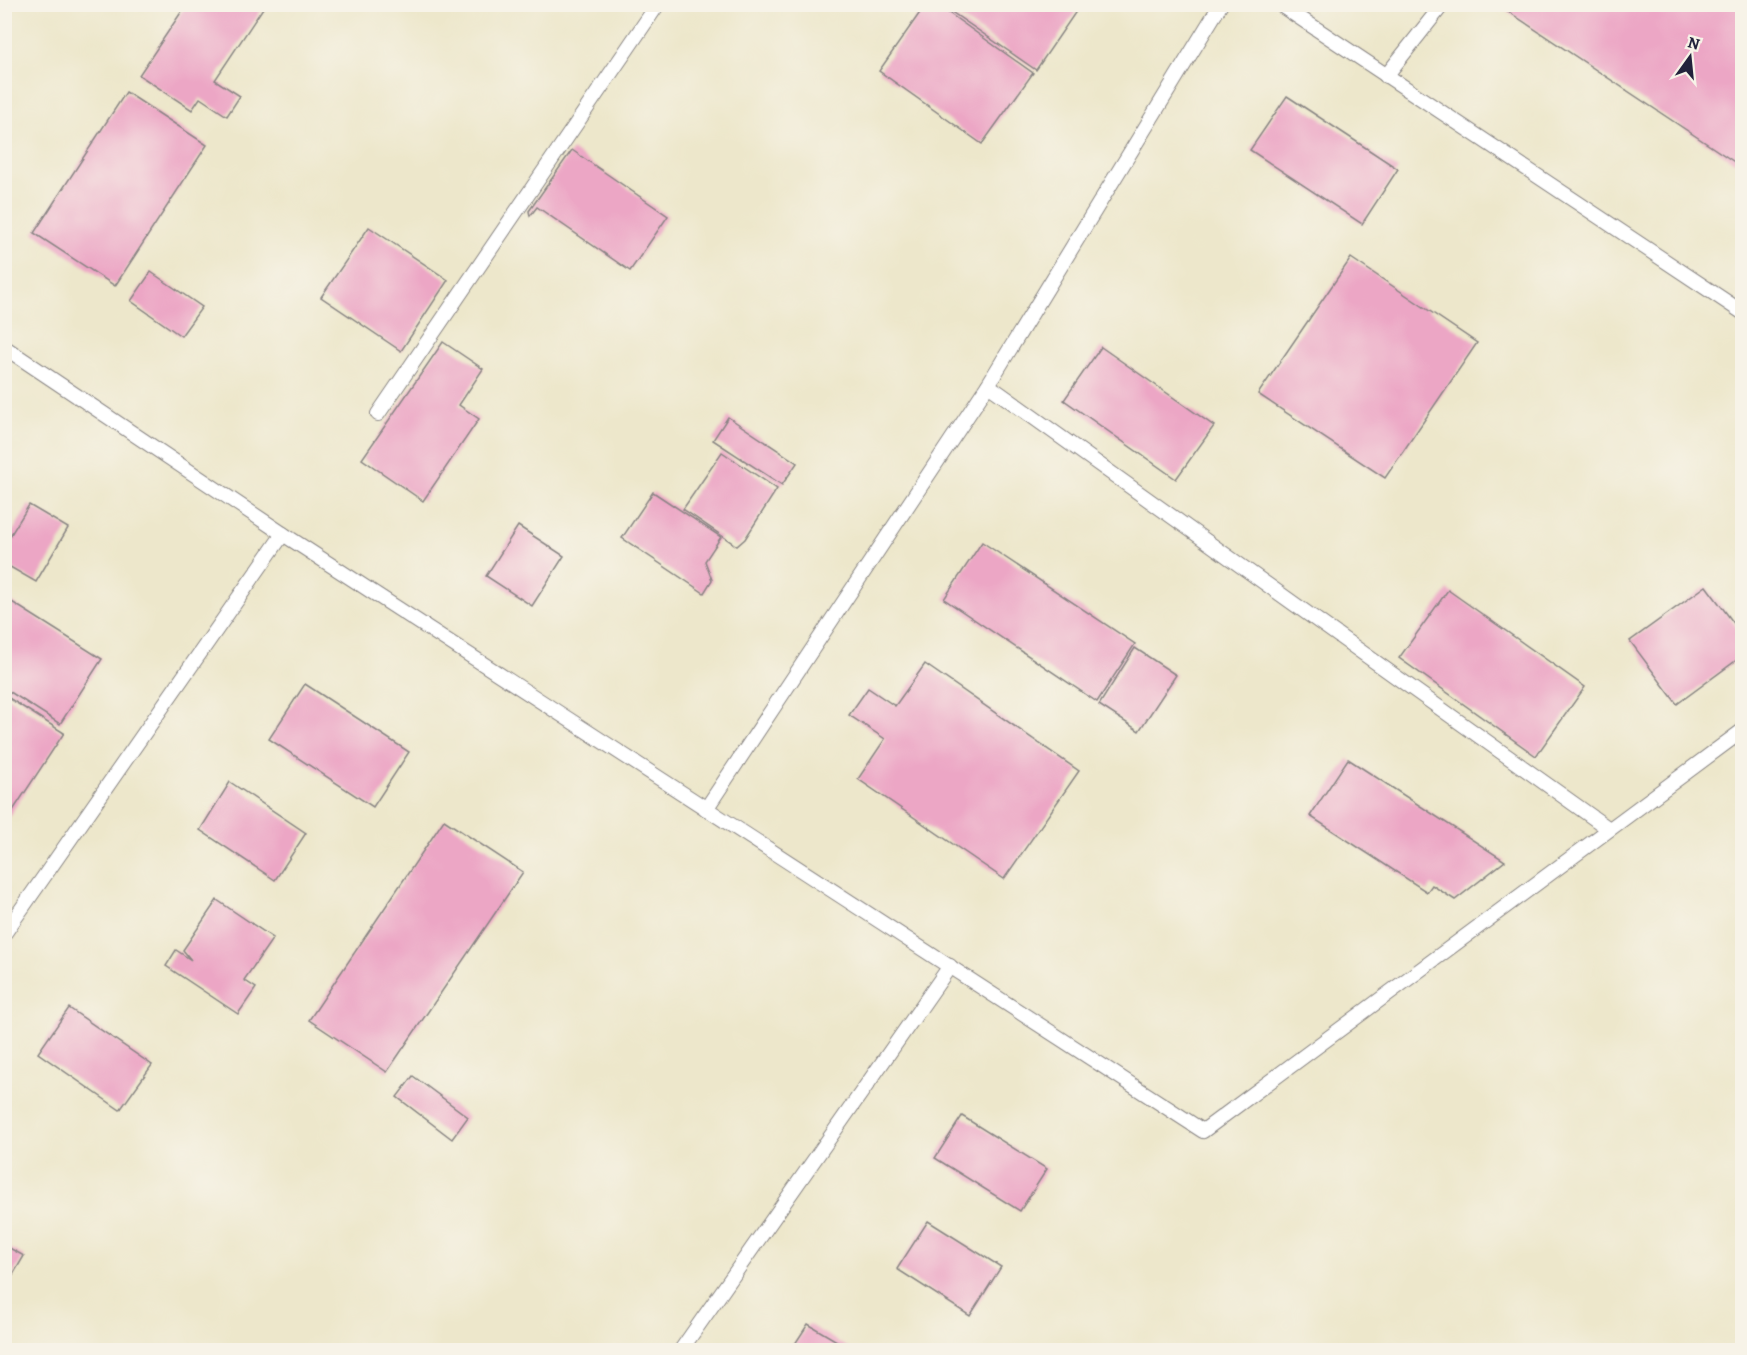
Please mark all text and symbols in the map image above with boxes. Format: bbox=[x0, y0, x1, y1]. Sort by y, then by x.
north arrow bbox=[1660, 27, 1720, 87]
text: N bbox=[1685, 31, 1702, 56]

